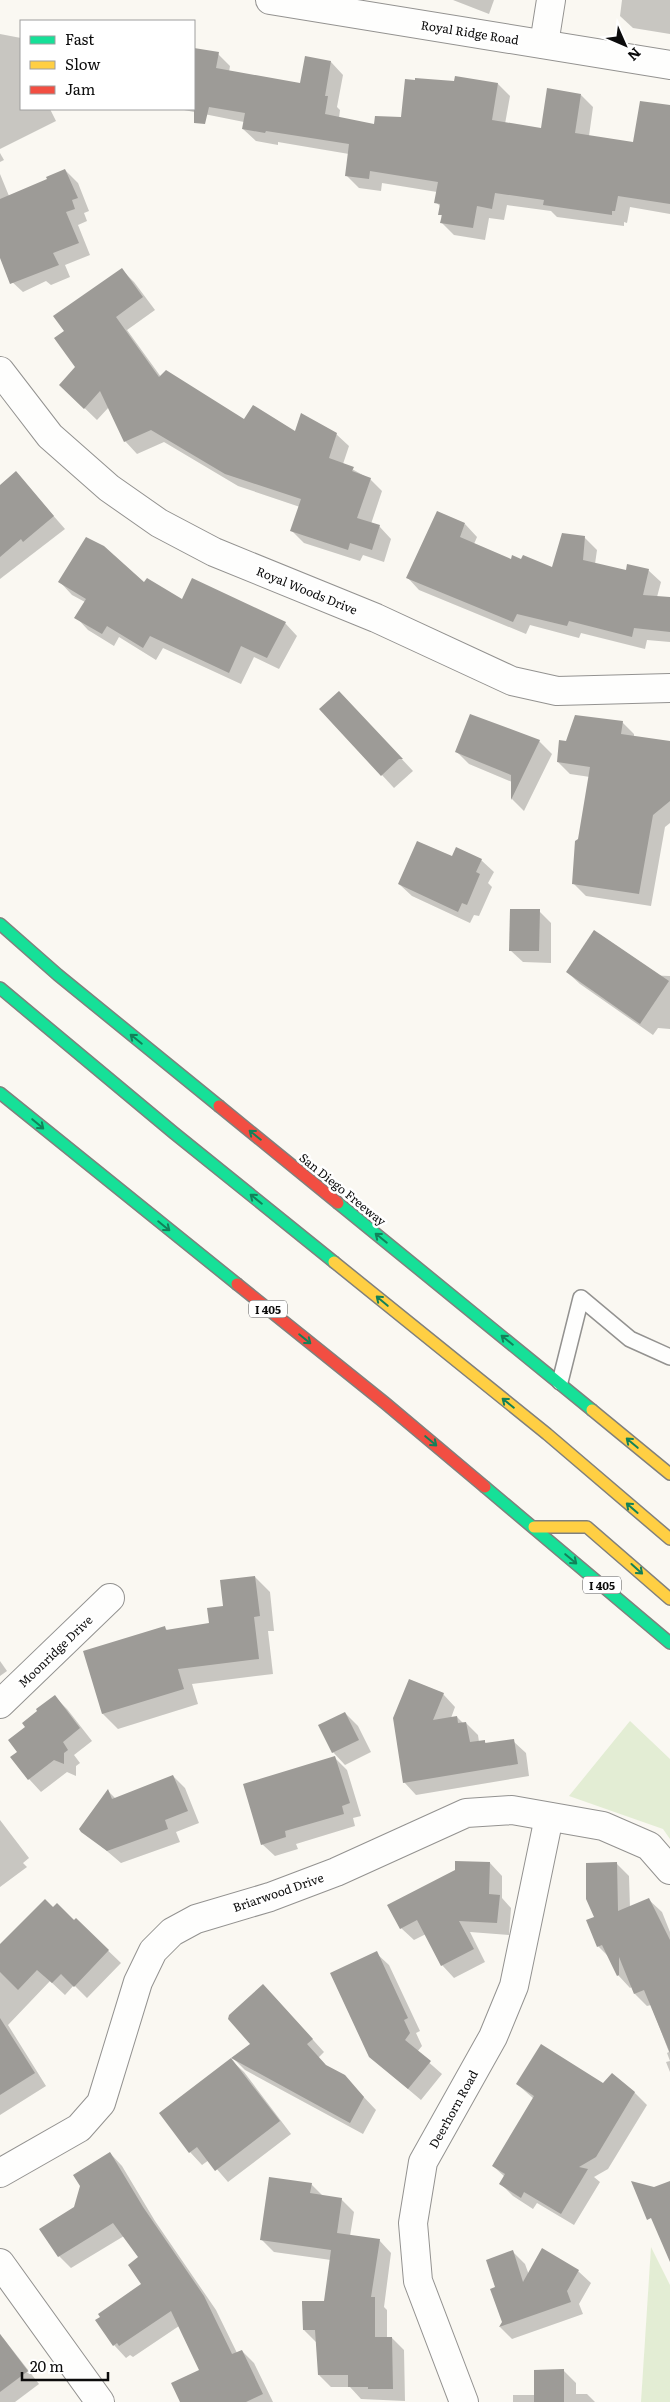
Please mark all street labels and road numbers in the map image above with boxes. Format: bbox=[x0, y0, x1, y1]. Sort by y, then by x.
street label: Royal Ridge Road bbox=[420, 15, 521, 49]
street label: Royal Woods Drive bbox=[254, 562, 360, 618]
street label: San Diego Freeway bbox=[296, 1148, 390, 1230]
road number: I 405 bbox=[249, 1300, 287, 1318]
road number: I 405 bbox=[583, 1576, 621, 1594]
street label: Moonridge Drive bbox=[14, 1611, 96, 1691]
street label: Briarwood Drive bbox=[230, 1868, 326, 1916]
street label: Deerhorn Road bbox=[424, 2066, 482, 2151]

